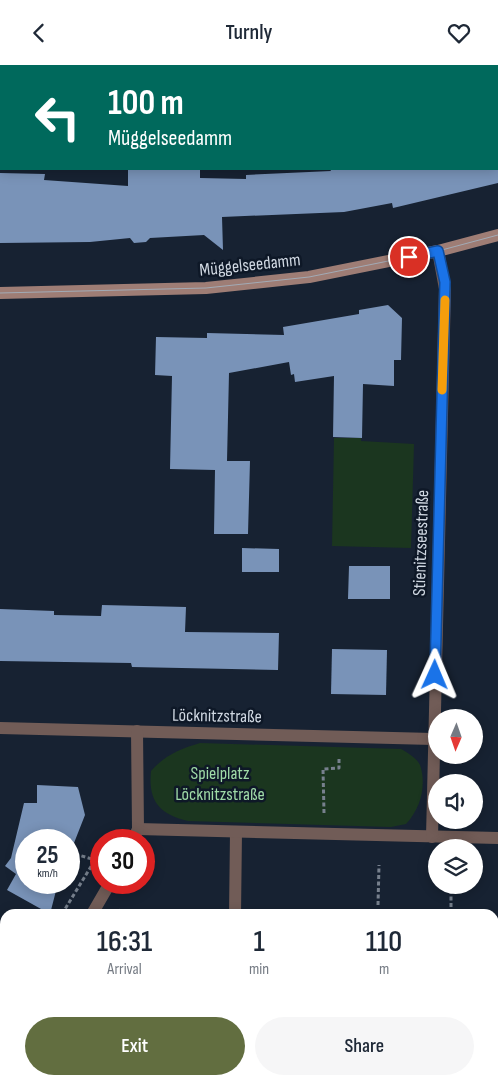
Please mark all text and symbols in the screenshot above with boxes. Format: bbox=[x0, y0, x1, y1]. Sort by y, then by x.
icon: back bbox=[25, 19, 53, 47]
text: Turnly bbox=[226, 19, 272, 46]
icon: heart bbox=[445, 19, 473, 47]
text: 100 m bbox=[108, 82, 184, 125]
icon: left bbox=[25, 85, 90, 150]
text: Müggelseedamm bbox=[108, 125, 232, 152]
pin bbox=[388, 236, 430, 278]
icon: arrive bbox=[395, 243, 423, 271]
street label: Müggelseedamm bbox=[198, 249, 302, 281]
street label: Stienitzseestraße bbox=[409, 489, 433, 597]
position arrow bbox=[408, 648, 460, 700]
street label: Löcknitzstraße bbox=[172, 705, 262, 727]
north arrow bbox=[428, 709, 482, 764]
map controls bbox=[428, 709, 483, 894]
park label: Spielplatz Löcknitzstraße bbox=[175, 763, 265, 805]
button: sound bbox=[428, 774, 483, 829]
speed limit sign: 30 bbox=[90, 829, 155, 894]
button: layers bbox=[428, 839, 483, 894]
text: 25 bbox=[37, 840, 58, 871]
text: km/h bbox=[37, 866, 58, 881]
text: 16:31 bbox=[97, 924, 152, 960]
text: 1 bbox=[253, 924, 265, 960]
text: 110 bbox=[366, 924, 402, 960]
text: Arrival bbox=[107, 960, 142, 979]
text: min bbox=[249, 960, 269, 979]
text: m bbox=[379, 960, 389, 979]
button: Exit bbox=[25, 1017, 245, 1075]
button: Share bbox=[255, 1017, 474, 1075]

